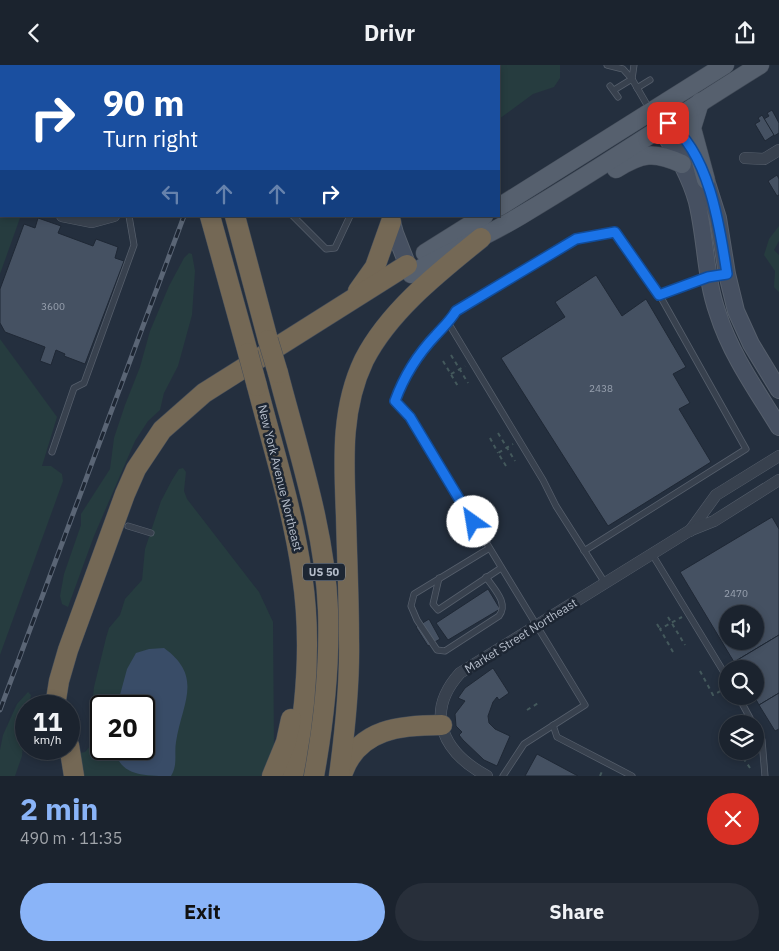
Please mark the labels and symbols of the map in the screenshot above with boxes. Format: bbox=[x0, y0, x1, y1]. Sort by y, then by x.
pin bbox=[647, 102, 689, 144]
house number: 3600 bbox=[41, 300, 65, 313]
house number: 2438 bbox=[589, 382, 613, 395]
street label: New York Avenue Northeast bbox=[255, 403, 306, 553]
position arrow bbox=[446, 495, 498, 547]
road number: US 50 bbox=[303, 563, 345, 581]
house number: 2470 bbox=[724, 587, 748, 600]
street label: Market Street Northeast bbox=[462, 595, 580, 676]
speed limit sign: 20 bbox=[90, 695, 155, 760]

